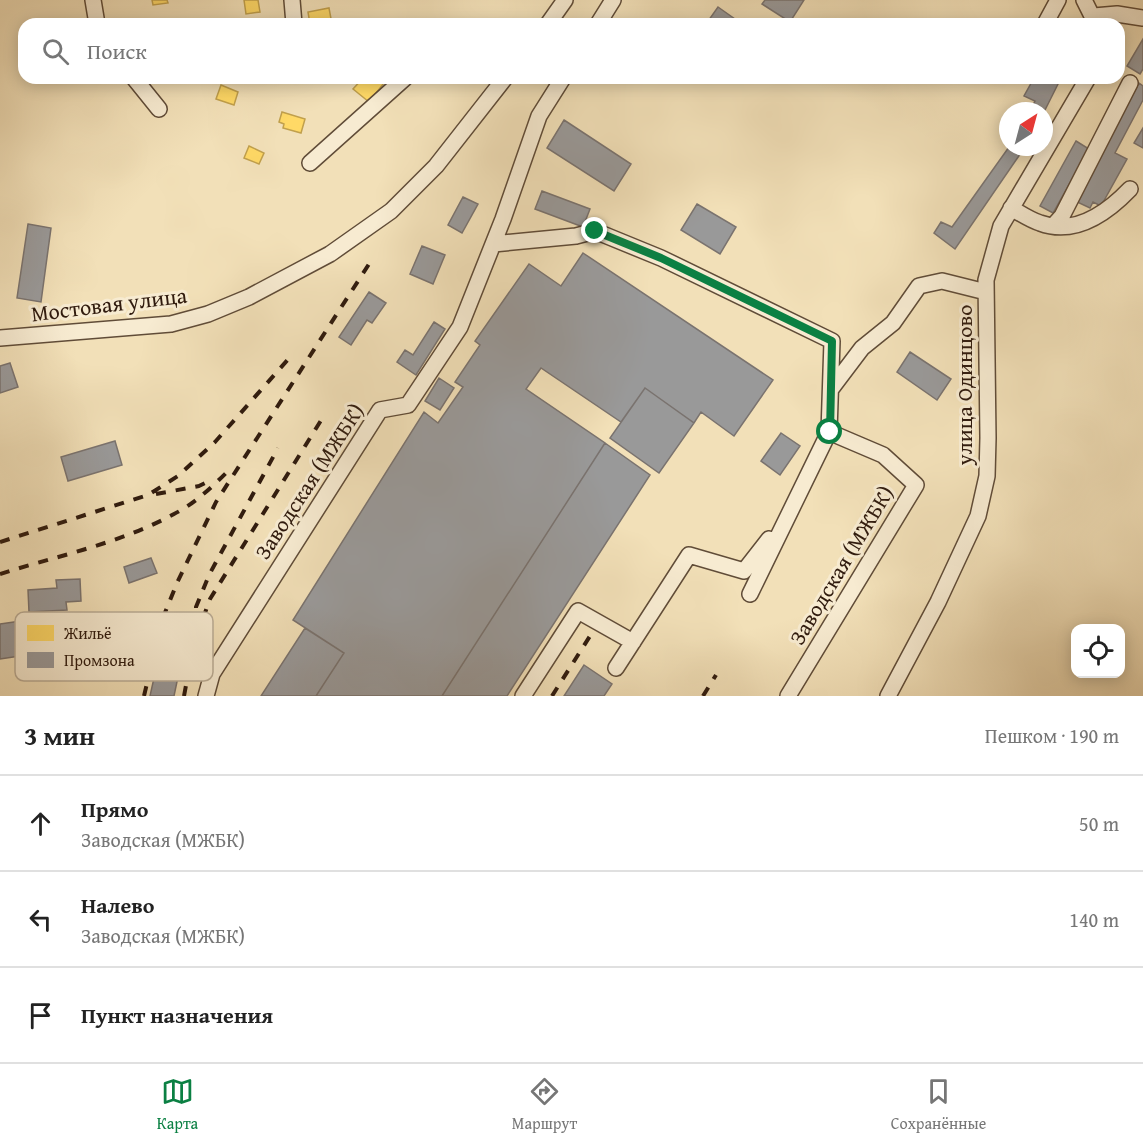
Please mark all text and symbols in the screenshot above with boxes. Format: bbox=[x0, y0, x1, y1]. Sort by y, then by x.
search box bbox=[18, 18, 1125, 84]
icon: search bbox=[39, 35, 72, 68]
text: Поиск bbox=[87, 35, 147, 67]
north arrow bbox=[999, 102, 1053, 156]
route end bbox=[581, 217, 607, 243]
street label: Мостовая улица bbox=[29, 279, 189, 329]
street label: улица Одинцово bbox=[948, 304, 980, 467]
street label: Заводская (МЖБК) bbox=[246, 397, 372, 565]
route start bbox=[816, 418, 842, 444]
street label: Заводская (МЖБК) bbox=[781, 479, 901, 651]
legend bbox=[15, 612, 213, 681]
text: Жильё bbox=[63, 621, 112, 645]
map controls bbox=[1071, 624, 1125, 678]
button: locate bbox=[1071, 624, 1125, 678]
text: Промзона bbox=[64, 648, 135, 672]
text: 3 мин bbox=[24, 716, 95, 755]
text: Пешком · 190 m bbox=[985, 721, 1119, 750]
text: Прямо bbox=[81, 793, 148, 825]
icon: ahead bbox=[24, 807, 57, 840]
text: 50 m bbox=[1079, 809, 1119, 838]
text: Заводская (МЖБК) bbox=[81, 825, 245, 854]
text: Налево bbox=[81, 889, 154, 921]
icon: left bbox=[24, 903, 57, 936]
text: 140 m bbox=[1069, 905, 1119, 934]
text: Заводская (МЖБК) bbox=[81, 921, 245, 950]
icon: arrive bbox=[24, 999, 57, 1032]
text: Пункт назначения bbox=[81, 999, 273, 1031]
tab: Карта bbox=[157, 1075, 198, 1135]
tab: Маршрут bbox=[512, 1075, 577, 1135]
tab: Сохранённые bbox=[891, 1075, 986, 1135]

